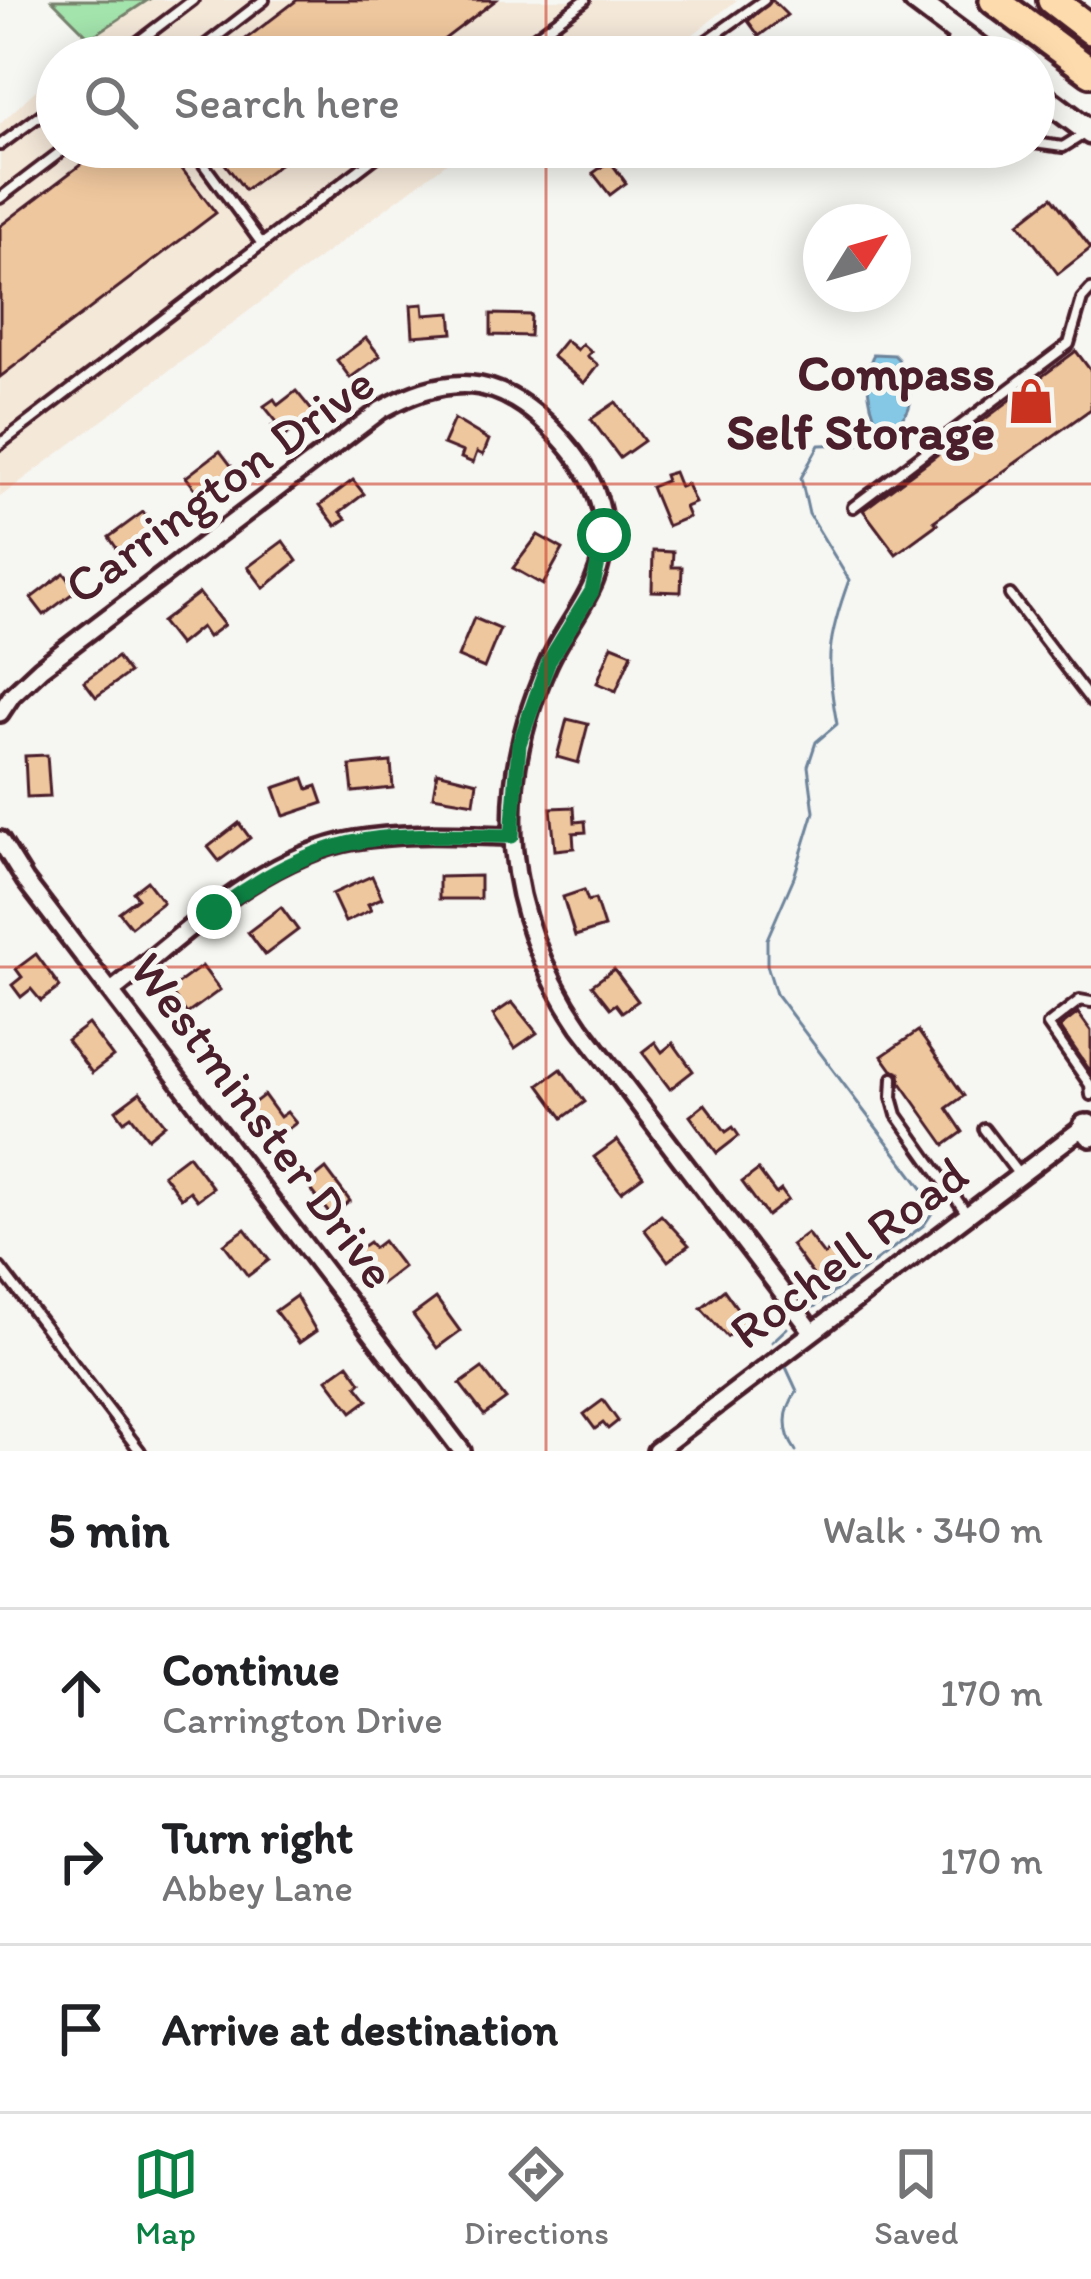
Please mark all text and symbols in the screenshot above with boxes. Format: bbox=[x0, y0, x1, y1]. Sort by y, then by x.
search box bbox=[36, 36, 1055, 168]
icon: search bbox=[78, 69, 144, 135]
text: Search here bbox=[174, 75, 400, 129]
north arrow bbox=[803, 204, 911, 312]
place label: Compass Self Storage bbox=[726, 342, 995, 462]
street label: Carrington Drive bbox=[53, 352, 386, 617]
shop icon: Compass Self Storage bbox=[1006, 376, 1056, 426]
route start bbox=[577, 508, 631, 562]
route end bbox=[187, 885, 241, 939]
street label: Westminster Drive bbox=[117, 940, 410, 1300]
street label: Rochell Road bbox=[717, 1143, 979, 1362]
text: 5 min bbox=[48, 1499, 169, 1560]
text: Walk · 340 m bbox=[823, 1506, 1043, 1553]
text: Continue bbox=[162, 1642, 340, 1696]
icon: ahead bbox=[48, 1660, 114, 1726]
text: 170 m bbox=[940, 1669, 1043, 1716]
text: Carrington Drive bbox=[162, 1696, 443, 1743]
text: Turn right bbox=[162, 1810, 353, 1864]
icon: right bbox=[48, 1828, 114, 1894]
text: 170 m bbox=[940, 1837, 1043, 1884]
text: Abbey Lane bbox=[162, 1864, 353, 1911]
icon: arrive bbox=[48, 1996, 114, 2062]
text: Arrive at destination bbox=[162, 2002, 558, 2056]
tab: Map bbox=[133, 2141, 199, 2252]
tab: Directions bbox=[464, 2141, 609, 2252]
tab: Saved bbox=[874, 2141, 958, 2252]

